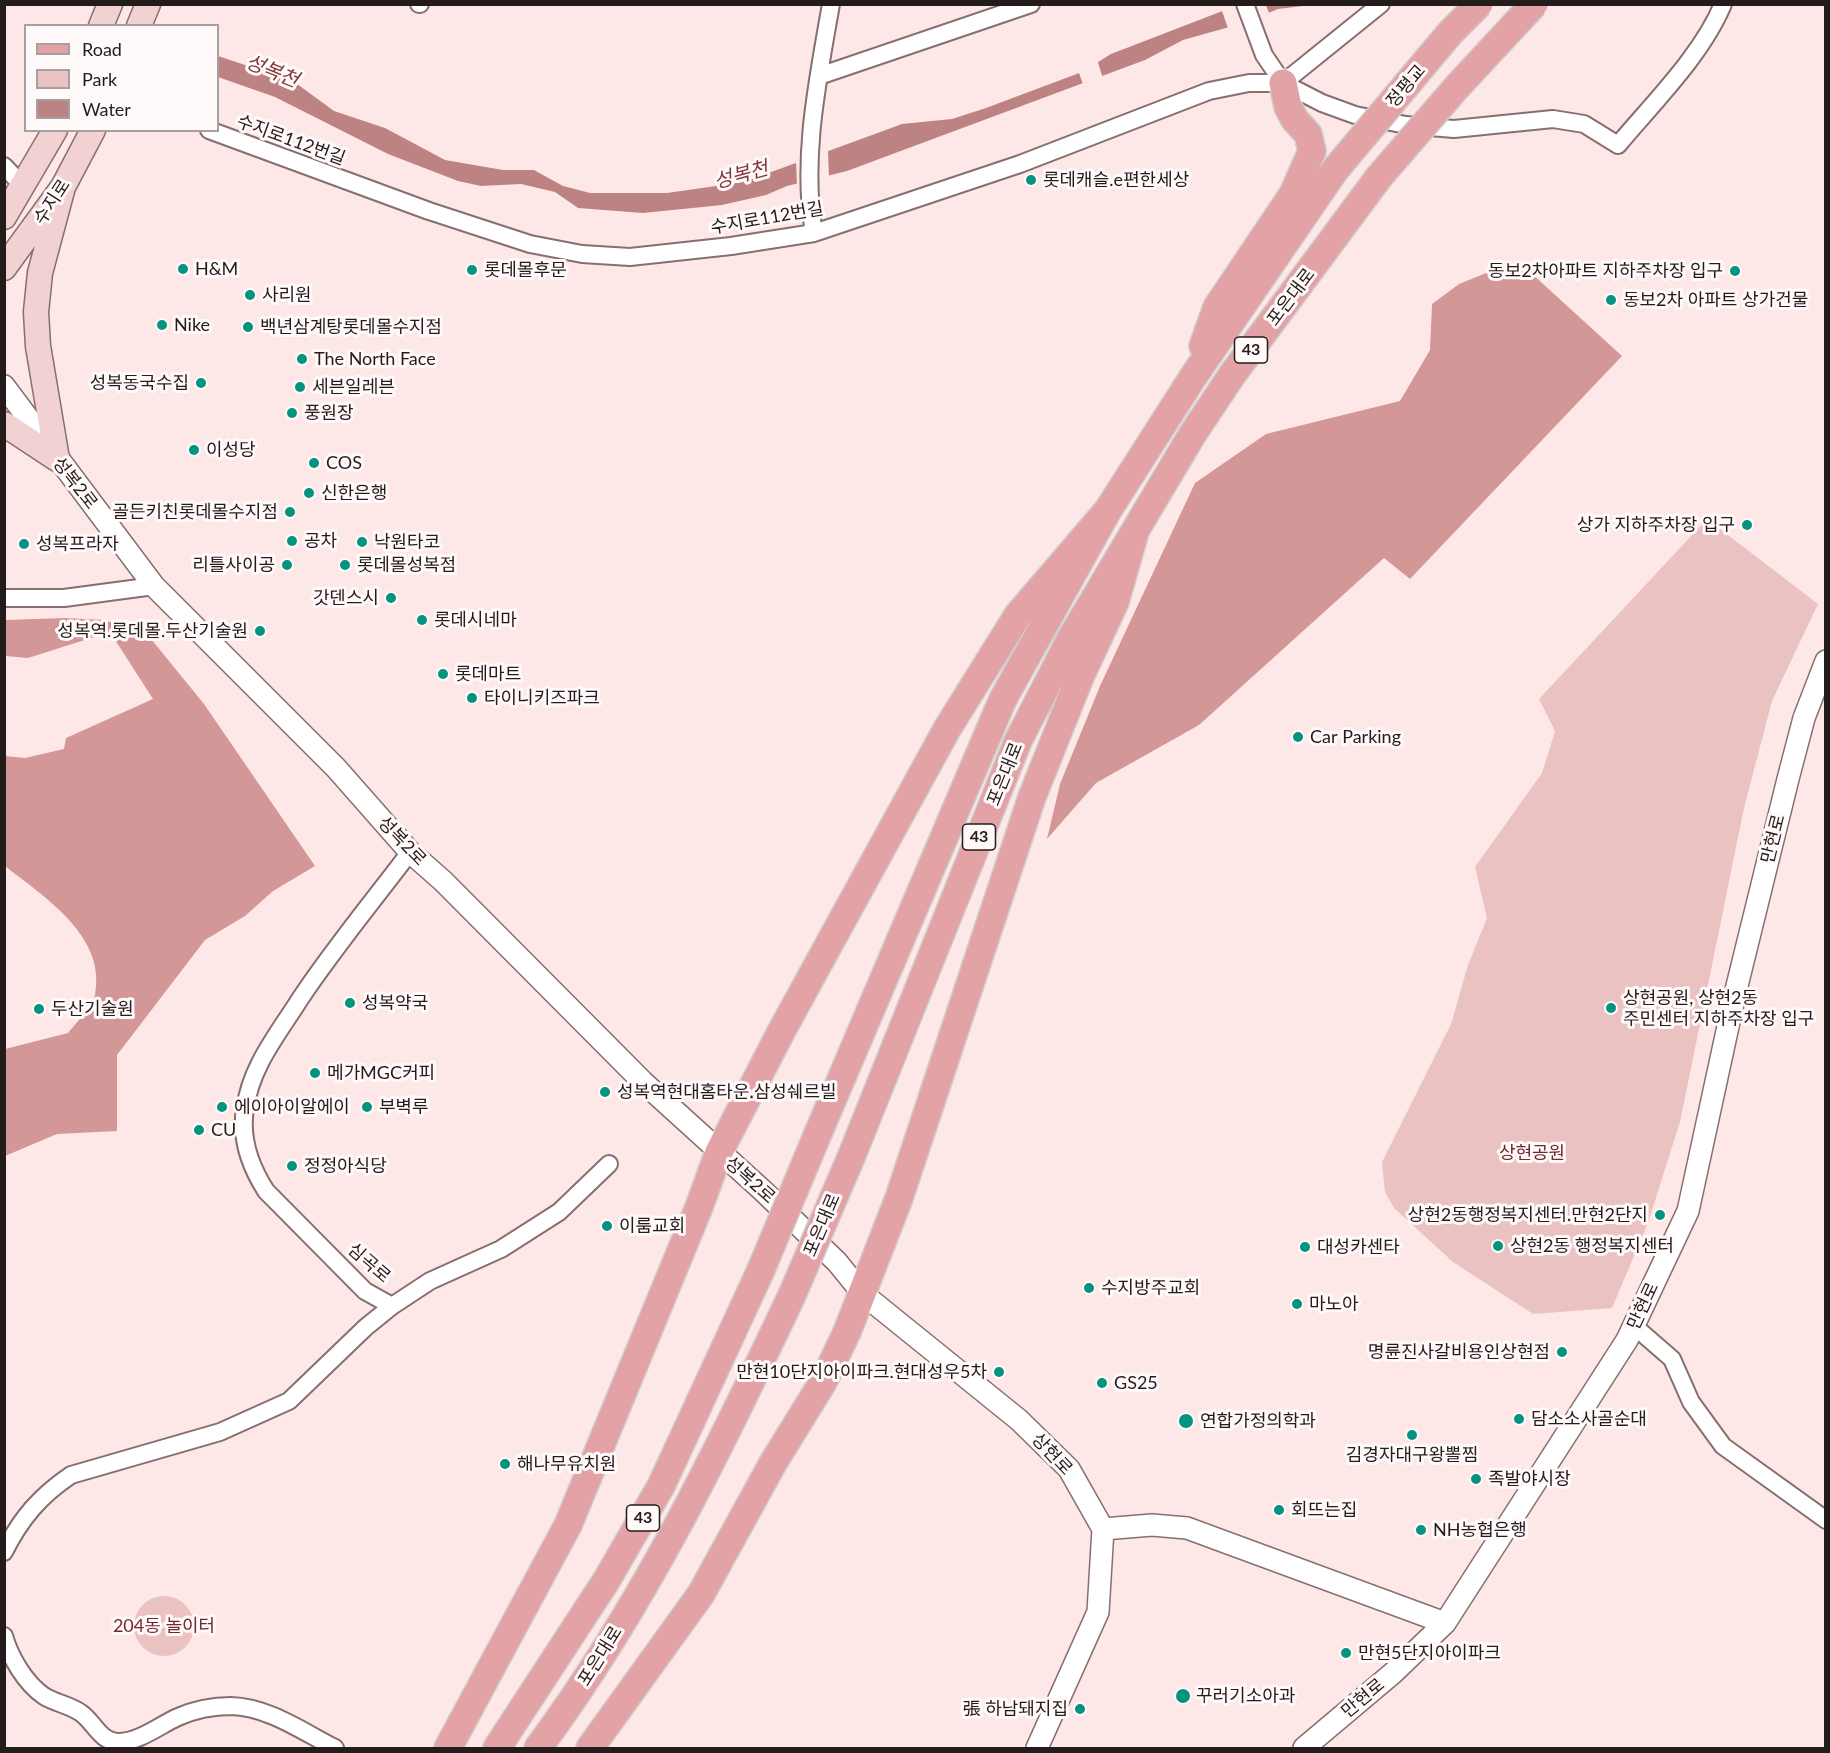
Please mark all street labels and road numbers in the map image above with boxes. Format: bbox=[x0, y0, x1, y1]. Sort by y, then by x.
street label: 정평교 bbox=[1382, 60, 1430, 112]
street label: 수지로112번길 bbox=[234, 110, 348, 170]
street label: 수지로 bbox=[29, 175, 75, 229]
street label: 수지로112번길 bbox=[709, 197, 825, 239]
street label: 포은대로 bbox=[1262, 264, 1320, 330]
road number: 43 bbox=[1234, 337, 1268, 363]
street label: 성복2로 bbox=[48, 453, 102, 513]
street label: 포은대로 bbox=[983, 739, 1027, 809]
street label: 성복2로 bbox=[373, 812, 431, 870]
street label: 만현로 bbox=[1757, 812, 1789, 866]
road number: 43 bbox=[962, 824, 996, 850]
street label: 성복2로 bbox=[720, 1152, 780, 1208]
street label: 포은대로 bbox=[799, 1190, 845, 1260]
street label: 심곡로 bbox=[343, 1239, 395, 1287]
street label: 만현로 bbox=[1623, 1279, 1663, 1333]
street label: 상현로 bbox=[1027, 1428, 1077, 1480]
road number: 43 bbox=[626, 1505, 660, 1531]
street label: 포은대로 bbox=[573, 1622, 627, 1690]
street label: 만현로 bbox=[1337, 1674, 1389, 1722]

